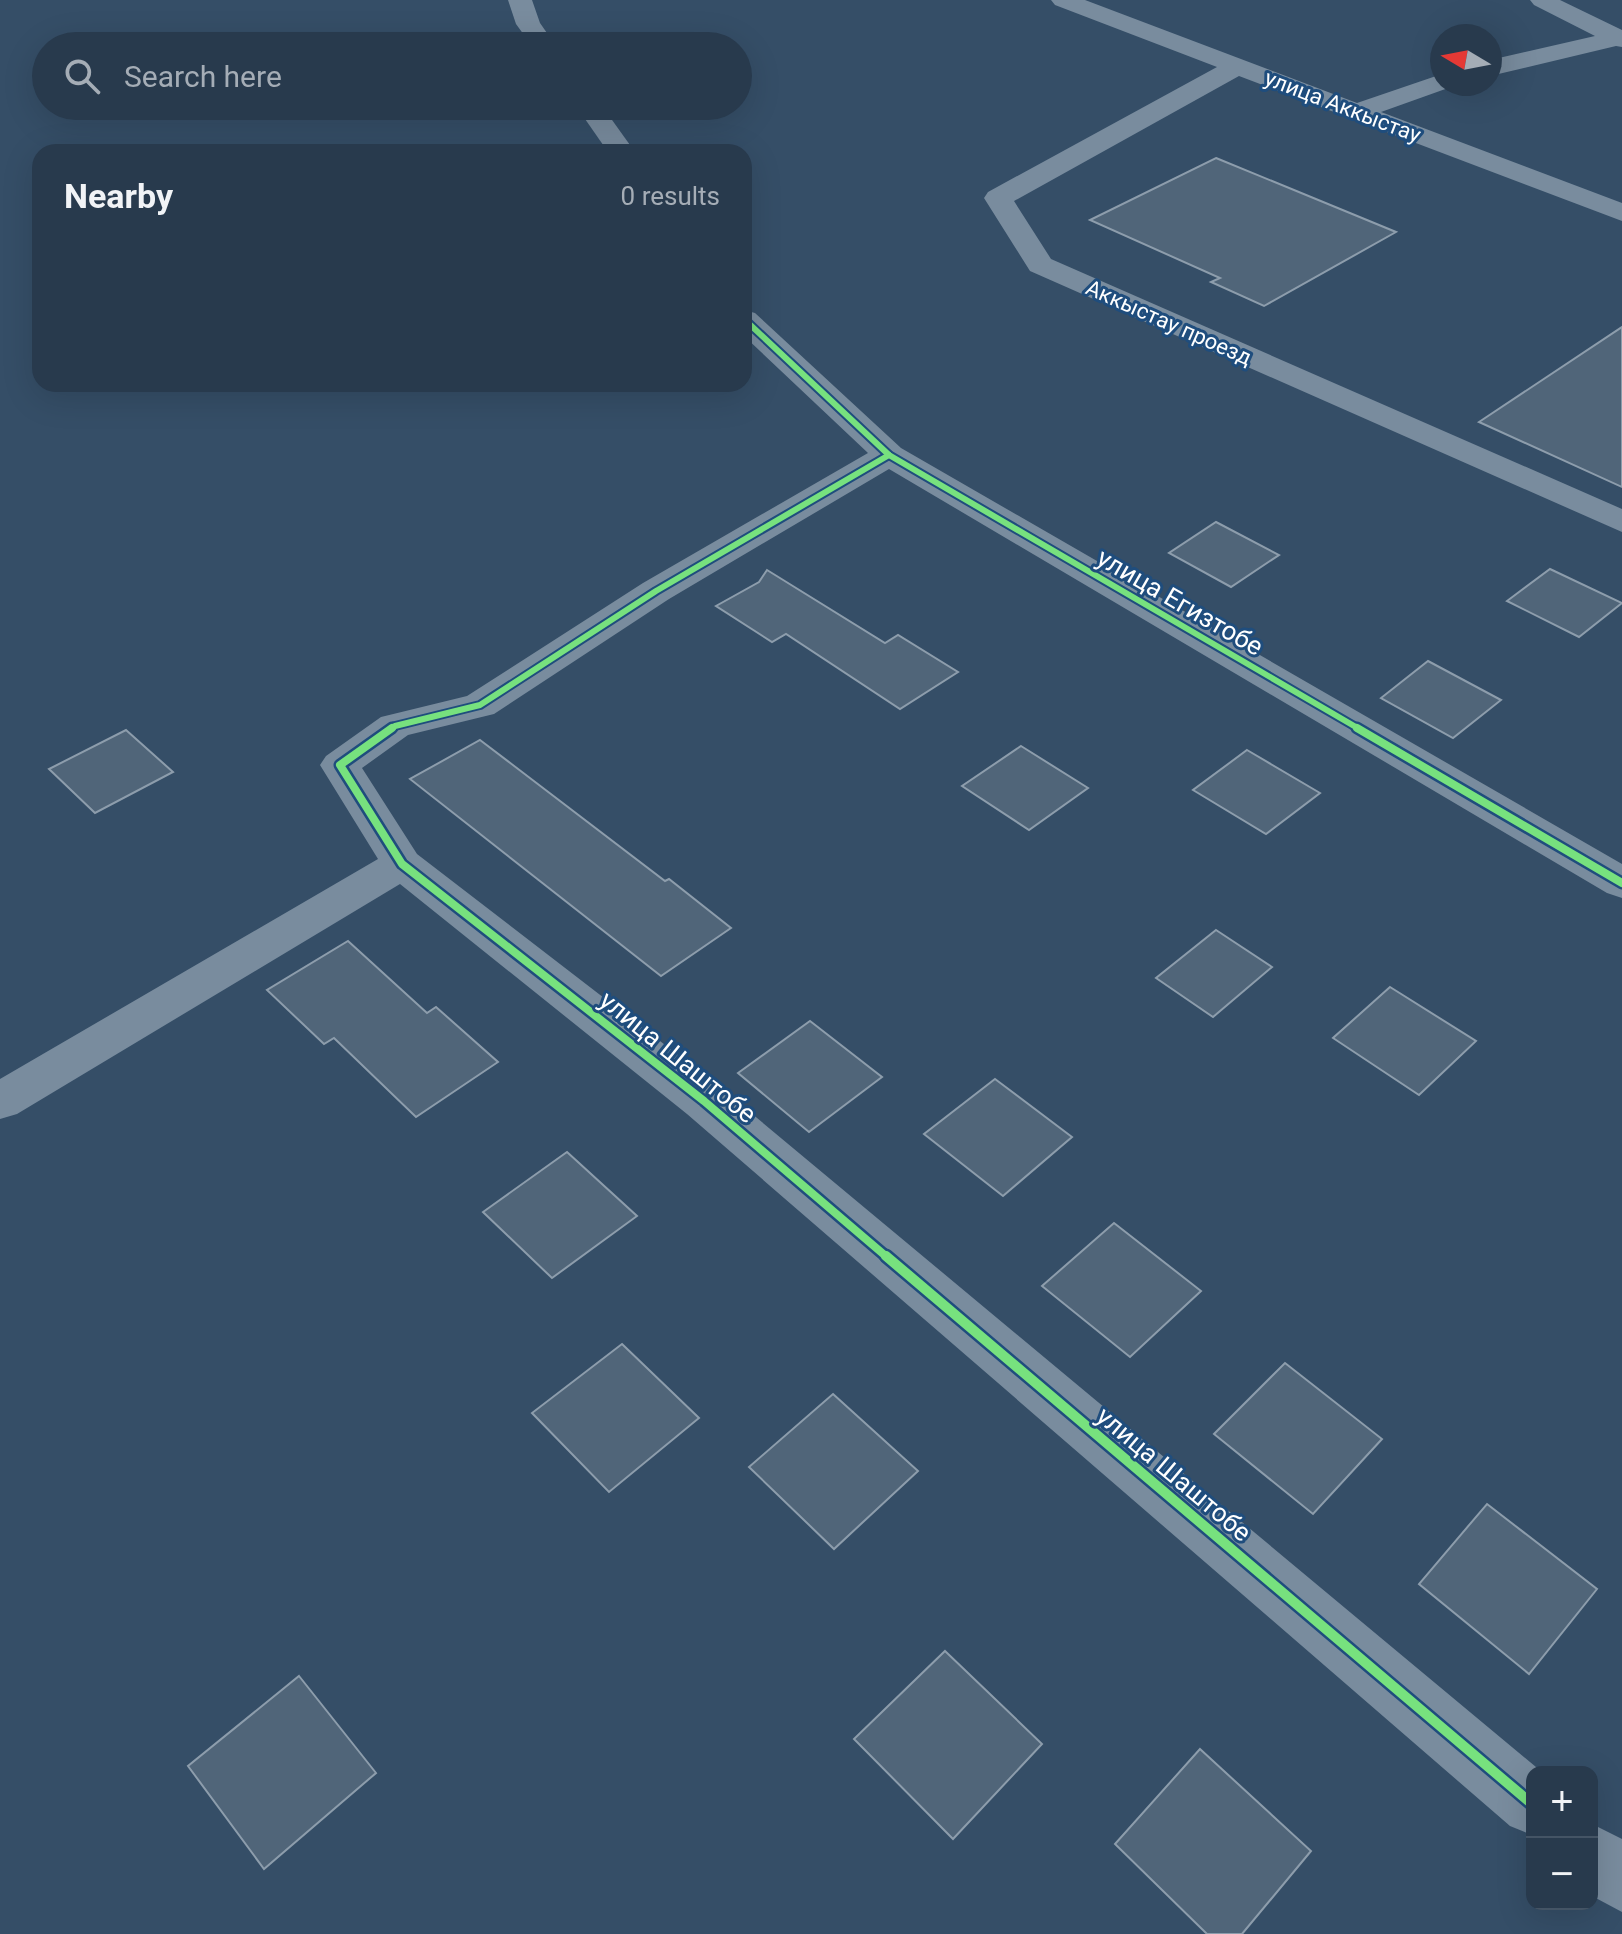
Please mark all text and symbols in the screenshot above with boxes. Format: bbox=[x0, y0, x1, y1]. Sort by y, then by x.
north arrow bbox=[1430, 24, 1502, 96]
search box bbox=[32, 32, 752, 120]
icon: search bbox=[60, 54, 104, 98]
text: Search here bbox=[124, 59, 282, 94]
street label: улица Аккыстау bbox=[1261, 65, 1425, 148]
text: Nearby bbox=[64, 176, 173, 216]
text: 0 results bbox=[621, 181, 720, 211]
street label: Аккыстау проезд bbox=[1082, 275, 1255, 370]
street label: улица Егизтобе bbox=[1092, 542, 1268, 662]
street label: улица Шаштобе bbox=[594, 985, 762, 1129]
street label: улица Шаштобе bbox=[1091, 1401, 1257, 1547]
map controls bbox=[1526, 1766, 1598, 1910]
button: + bbox=[1526, 1766, 1598, 1838]
button: − bbox=[1526, 1838, 1598, 1910]

